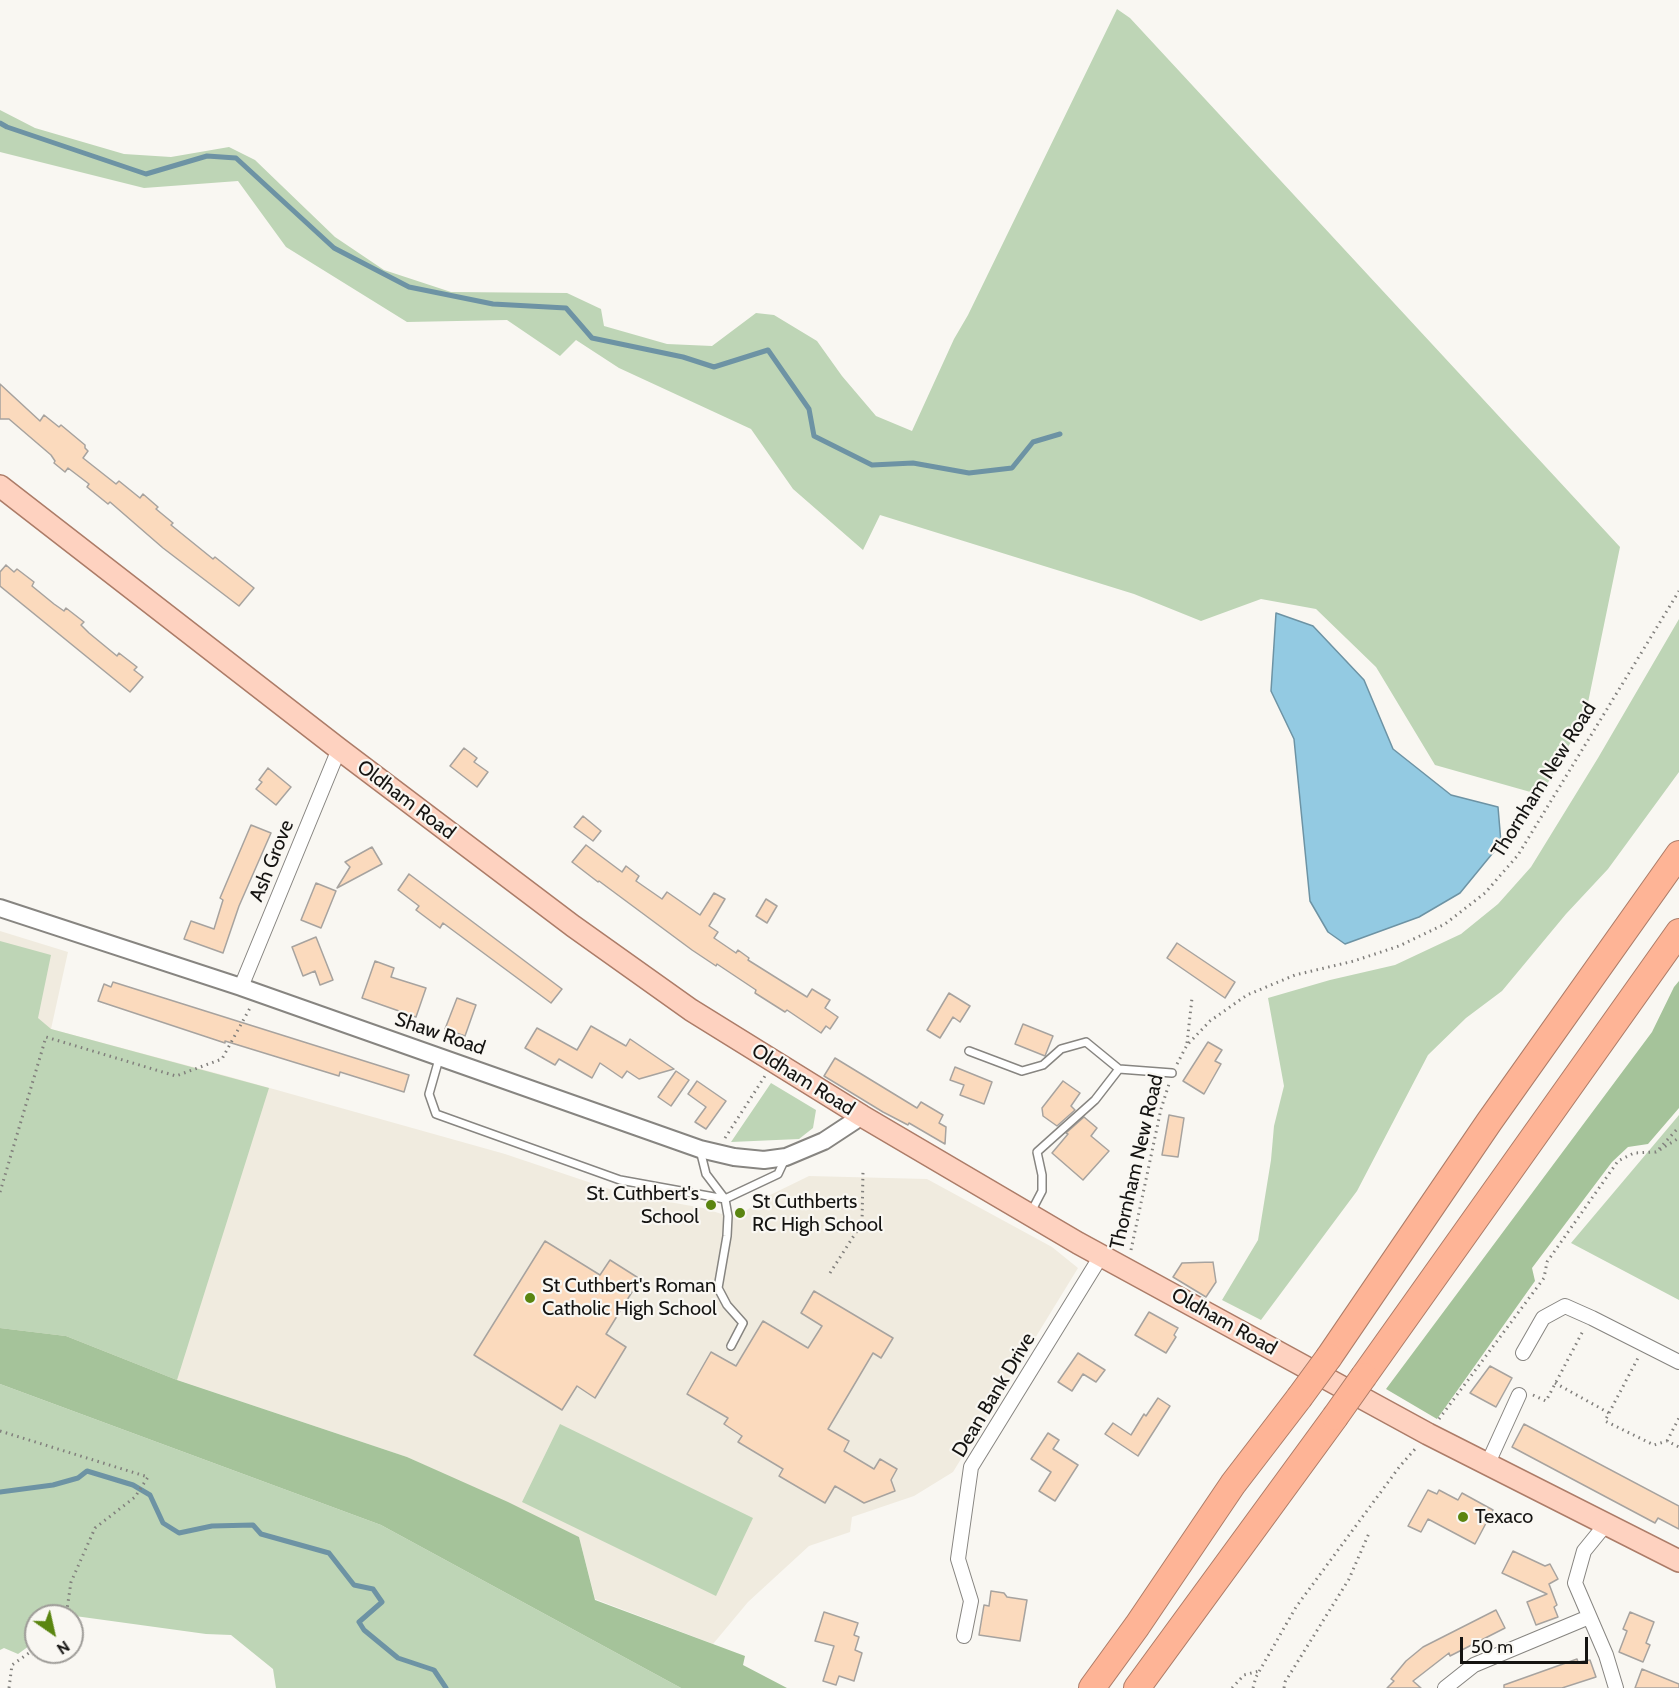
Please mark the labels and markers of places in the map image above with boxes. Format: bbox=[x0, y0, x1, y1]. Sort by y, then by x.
place label: St. Cuthbert's School bbox=[586, 1182, 699, 1229]
place label: St Cuthberts RC High School bbox=[752, 1190, 883, 1237]
marker: St. Cuthbert's School bbox=[704, 1198, 718, 1212]
marker: St Cuthberts RC High School bbox=[733, 1206, 747, 1220]
place label: St Cuthbert's Roman Catholic High School bbox=[542, 1274, 717, 1321]
marker: St Cuthbert's Roman Catholic High School bbox=[523, 1291, 537, 1305]
place label: Texaco bbox=[1475, 1505, 1533, 1529]
marker: Texaco bbox=[1456, 1510, 1470, 1524]

